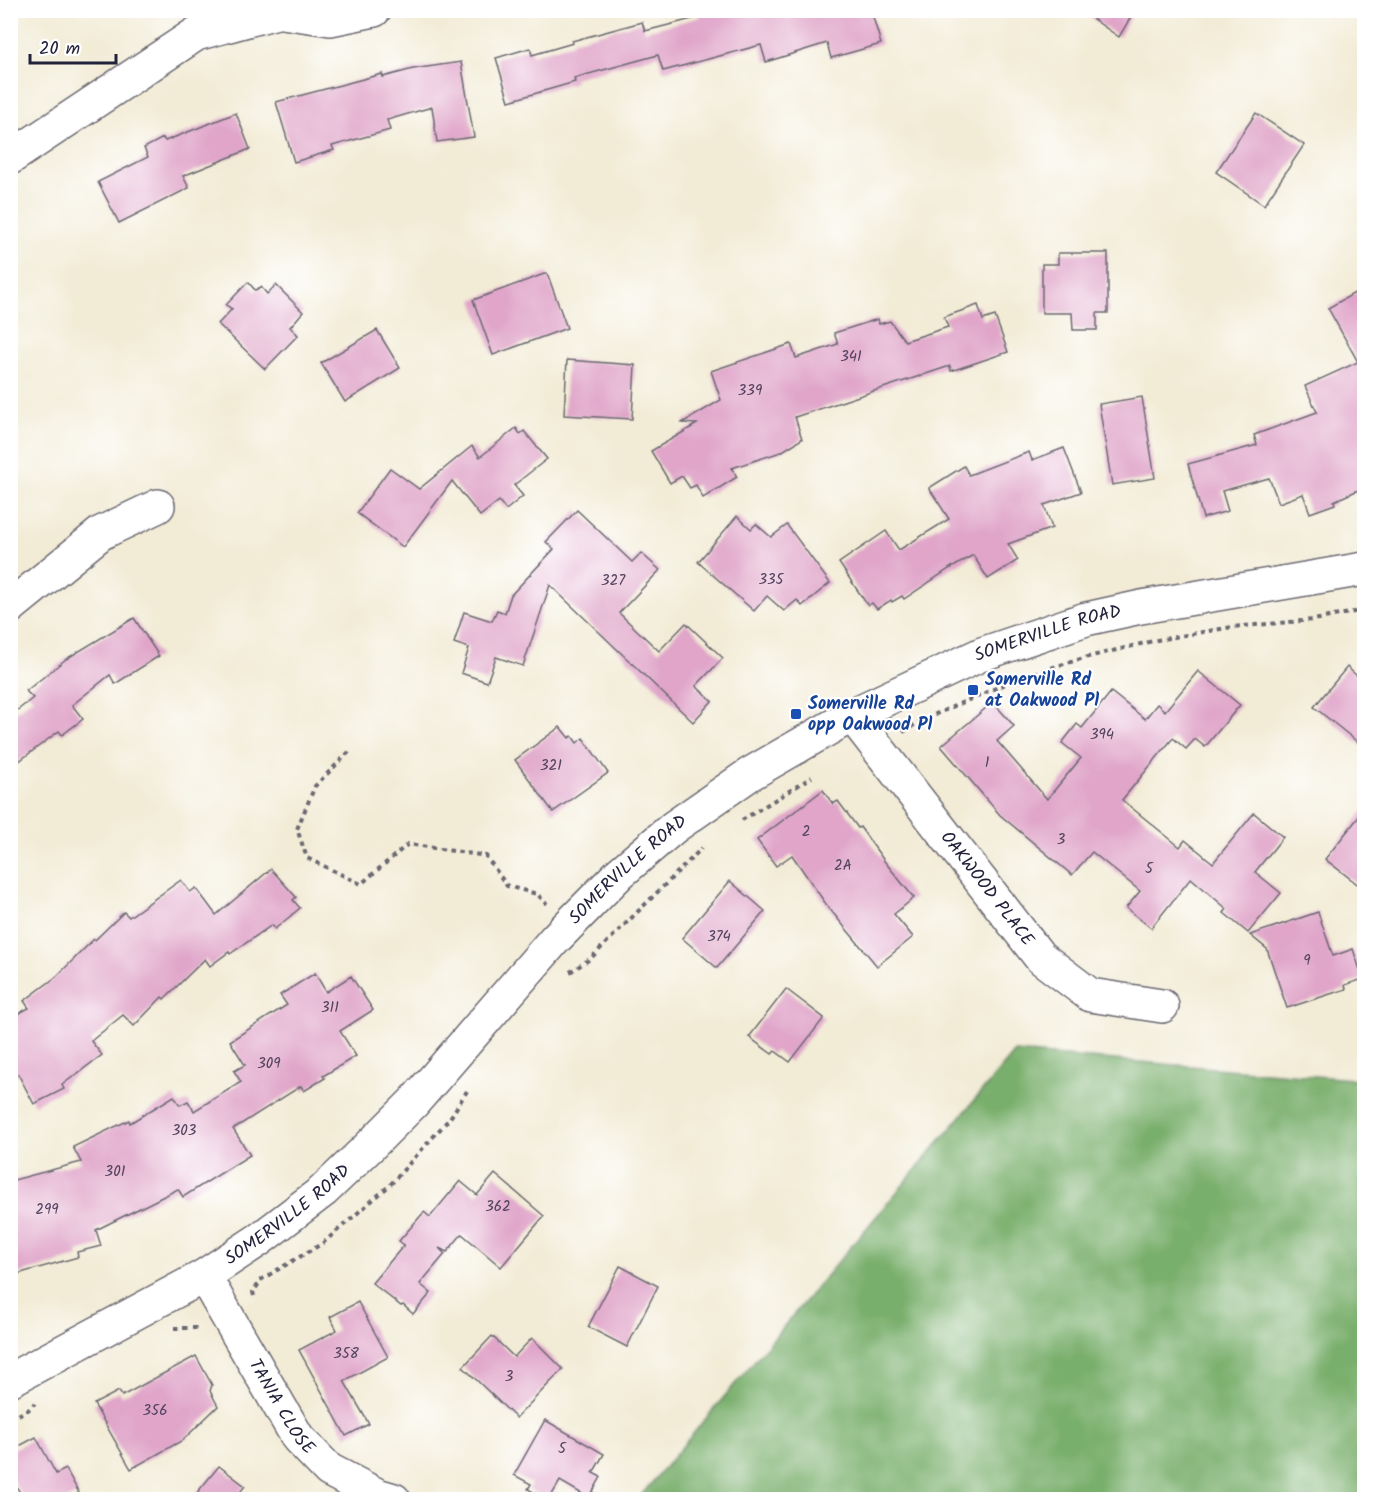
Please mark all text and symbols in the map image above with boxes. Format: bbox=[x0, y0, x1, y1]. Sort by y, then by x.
scale bar bbox=[30, 27, 116, 65]
text: 20 m bbox=[39, 35, 80, 64]
house number: 341 bbox=[840, 345, 862, 369]
house number: 339 bbox=[738, 379, 763, 403]
house number: 335 bbox=[758, 568, 785, 592]
house number: 327 bbox=[601, 569, 626, 593]
street label: SOMERVILLE ROAD bbox=[969, 597, 1124, 670]
place label: Somerville Rd at Oakwood Pl bbox=[985, 666, 1099, 716]
marker: Somerville Rd at Oakwood Pl bbox=[966, 683, 980, 697]
place label: Somerville Rd opp Oakwood Pl bbox=[808, 690, 932, 740]
marker: Somerville Rd opp Oakwood Pl bbox=[789, 707, 803, 721]
house number: 394 bbox=[1090, 723, 1114, 747]
house number: 1 bbox=[985, 751, 990, 775]
house number: 321 bbox=[540, 754, 562, 778]
street label: SOMERVILLE ROAD bbox=[562, 807, 694, 932]
house number: 2 bbox=[802, 820, 810, 844]
street label: OAKWOOD PLACE bbox=[933, 825, 1042, 953]
house number: 3 bbox=[1057, 828, 1066, 852]
house number: 2A bbox=[834, 854, 852, 878]
house number: 5 bbox=[1145, 857, 1154, 881]
house number: 374 bbox=[707, 925, 731, 949]
house number: 9 bbox=[1303, 949, 1311, 973]
house number: 311 bbox=[321, 996, 339, 1020]
house number: 309 bbox=[257, 1052, 281, 1076]
house number: 303 bbox=[172, 1119, 197, 1143]
street label: SOMERVILLE ROAD bbox=[219, 1157, 358, 1273]
house number: 301 bbox=[105, 1160, 126, 1184]
house number: 362 bbox=[485, 1195, 511, 1219]
house number: 299 bbox=[35, 1198, 59, 1222]
house number: 358 bbox=[333, 1342, 360, 1366]
street label: TANIA CLOSE bbox=[241, 1353, 322, 1462]
house number: 3 bbox=[505, 1365, 514, 1389]
house number: 356 bbox=[143, 1399, 167, 1423]
house number: 5 bbox=[558, 1437, 567, 1461]

